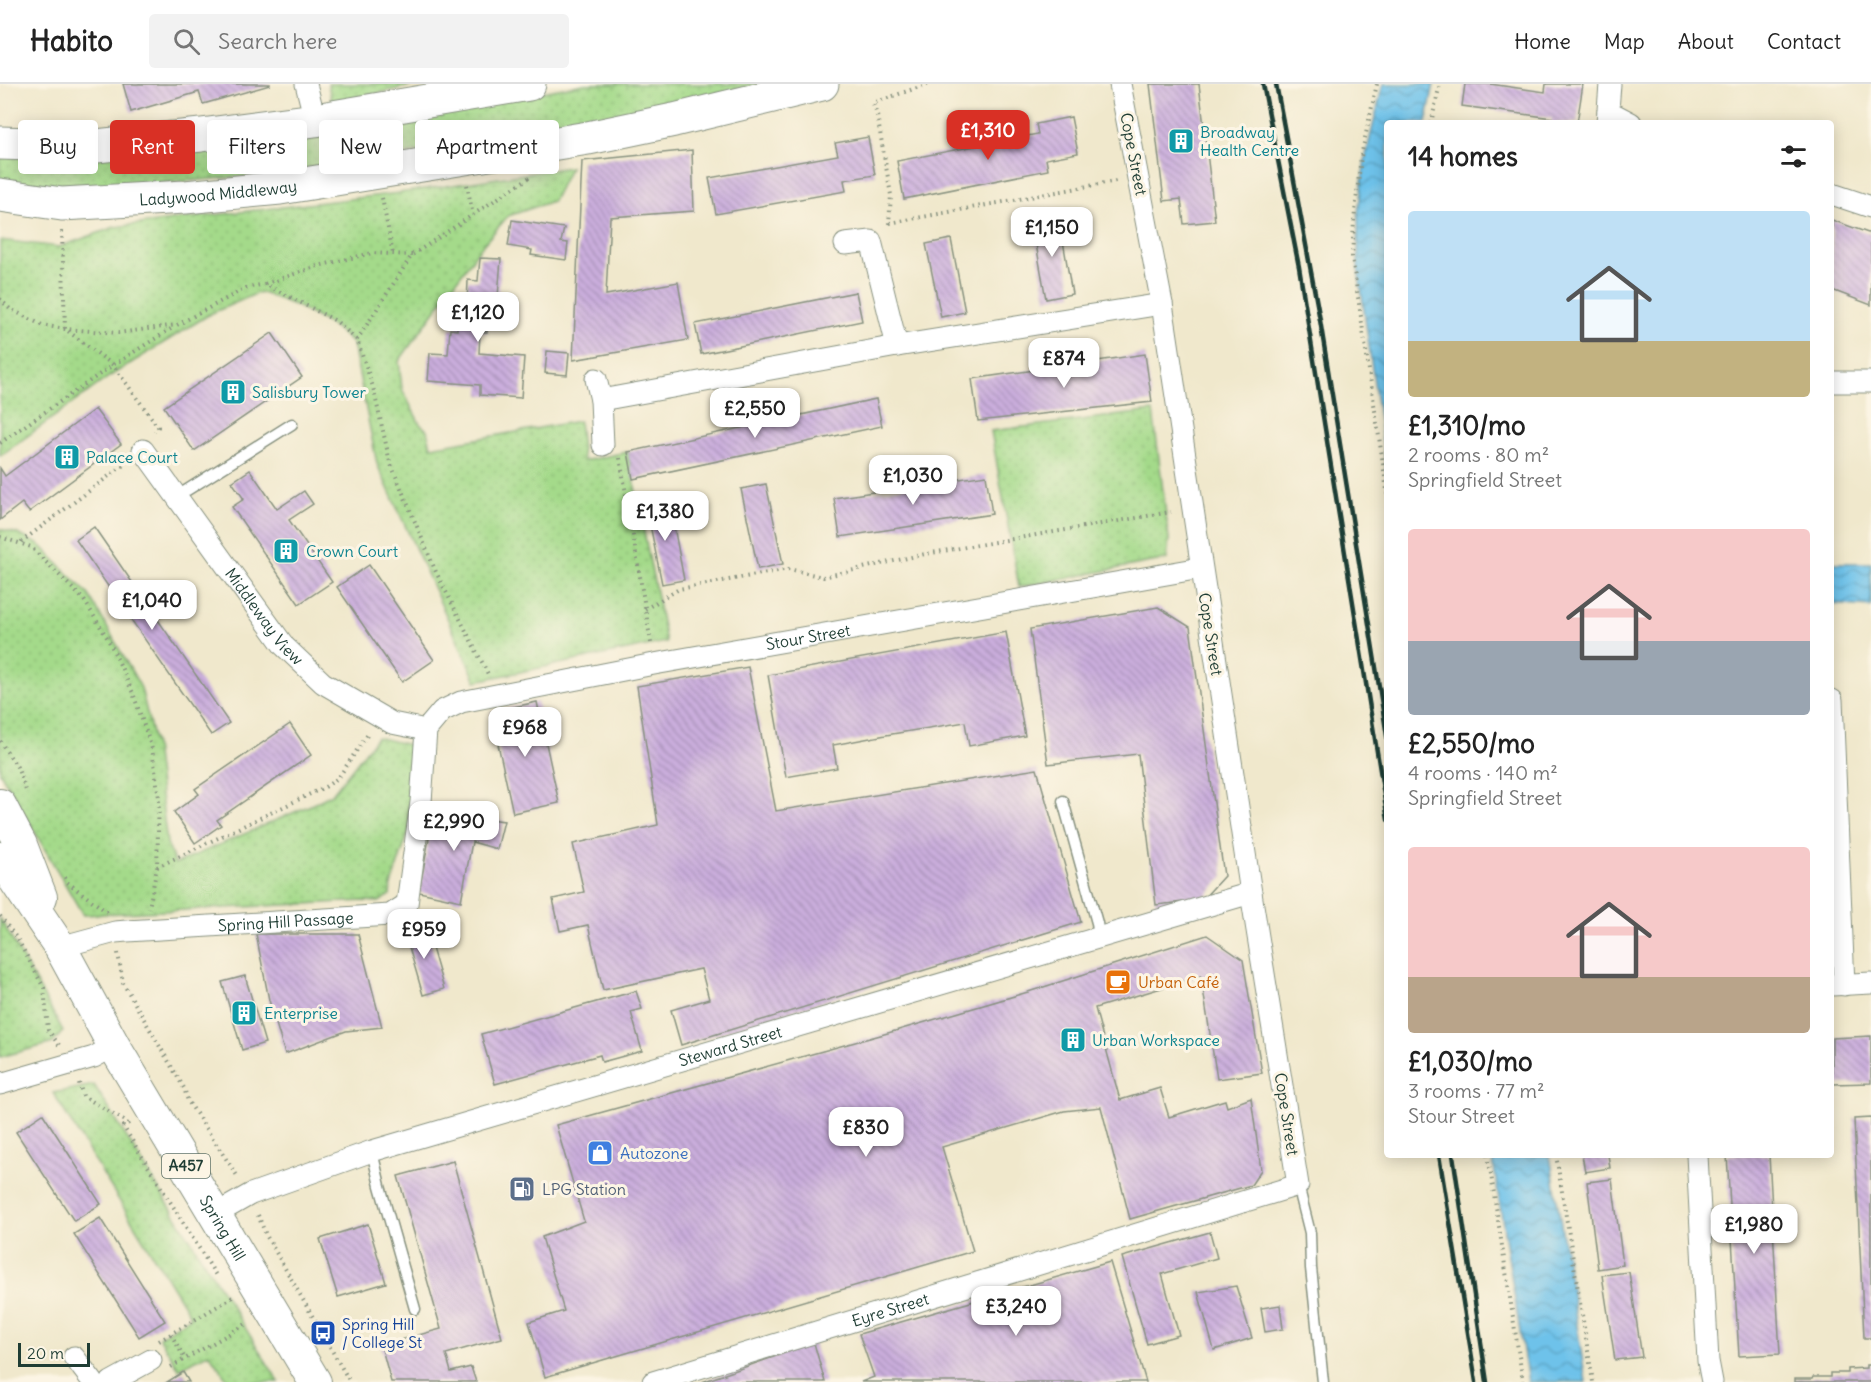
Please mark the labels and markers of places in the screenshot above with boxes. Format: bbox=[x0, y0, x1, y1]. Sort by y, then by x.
pin: £1,310 bbox=[939, 110, 1037, 161]
place label: Broadway Health Centre bbox=[1200, 122, 1299, 160]
building icon: Broadway Health Centre bbox=[1166, 126, 1196, 156]
pin: £1,150 bbox=[1003, 207, 1101, 258]
pin: £1,120 bbox=[429, 292, 527, 343]
pin: £874 bbox=[1028, 338, 1100, 389]
building icon: Salisbury Tower bbox=[218, 377, 248, 407]
place label: Salisbury Tower bbox=[252, 382, 367, 402]
pin: £2,550 bbox=[706, 388, 804, 439]
building icon: Palace Court bbox=[52, 442, 82, 472]
place label: Palace Court bbox=[86, 447, 179, 467]
pin: £1,030 bbox=[864, 455, 962, 506]
pin: £1,380 bbox=[616, 491, 714, 542]
building icon: Crown Court bbox=[271, 536, 301, 566]
place label: Crown Court bbox=[306, 541, 399, 561]
pin: £1,040 bbox=[103, 580, 201, 631]
pin: £968 bbox=[489, 707, 561, 758]
pin: £2,990 bbox=[405, 801, 503, 852]
pin: £959 bbox=[388, 909, 460, 960]
cafe icon: Urban Café bbox=[1103, 967, 1133, 997]
place label: Urban Café bbox=[1138, 972, 1219, 992]
building icon: Enterprise bbox=[229, 998, 259, 1028]
place label: Enterprise bbox=[264, 1003, 338, 1023]
building icon: Urban Workspace bbox=[1058, 1025, 1088, 1055]
place label: Urban Workspace bbox=[1092, 1030, 1220, 1050]
pin: £830 bbox=[830, 1107, 902, 1158]
shop icon: Autozone bbox=[585, 1138, 615, 1168]
place label: Autozone bbox=[620, 1143, 688, 1163]
fuel station icon: LPG Station bbox=[507, 1174, 537, 1204]
place label: LPG Station bbox=[542, 1179, 626, 1199]
pin: £1,980 bbox=[1705, 1204, 1803, 1255]
pin: £3,240 bbox=[967, 1286, 1065, 1337]
place label: Spring Hill / College St bbox=[342, 1314, 423, 1352]
bus stop icon: Spring Hill / College St bbox=[308, 1318, 338, 1348]

